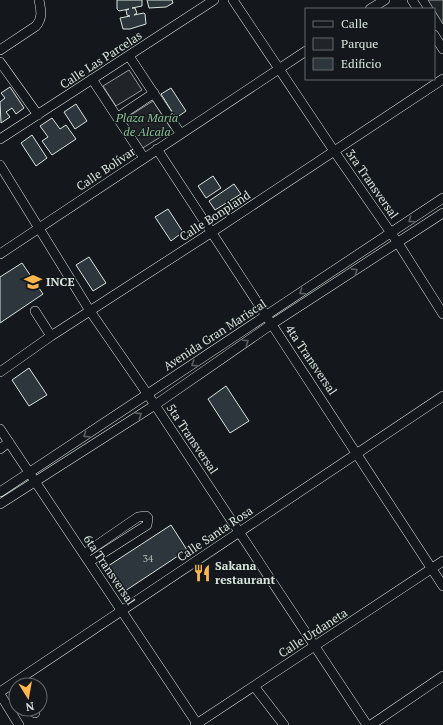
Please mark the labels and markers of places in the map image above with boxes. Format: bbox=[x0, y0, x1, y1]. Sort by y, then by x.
school or university icon: INCE bbox=[23, 272, 43, 292]
place label: INCE bbox=[46, 274, 75, 289]
place label: Sakana restaurant bbox=[215, 558, 276, 587]
restaurant icon: Sakana restaurant bbox=[192, 563, 212, 583]

